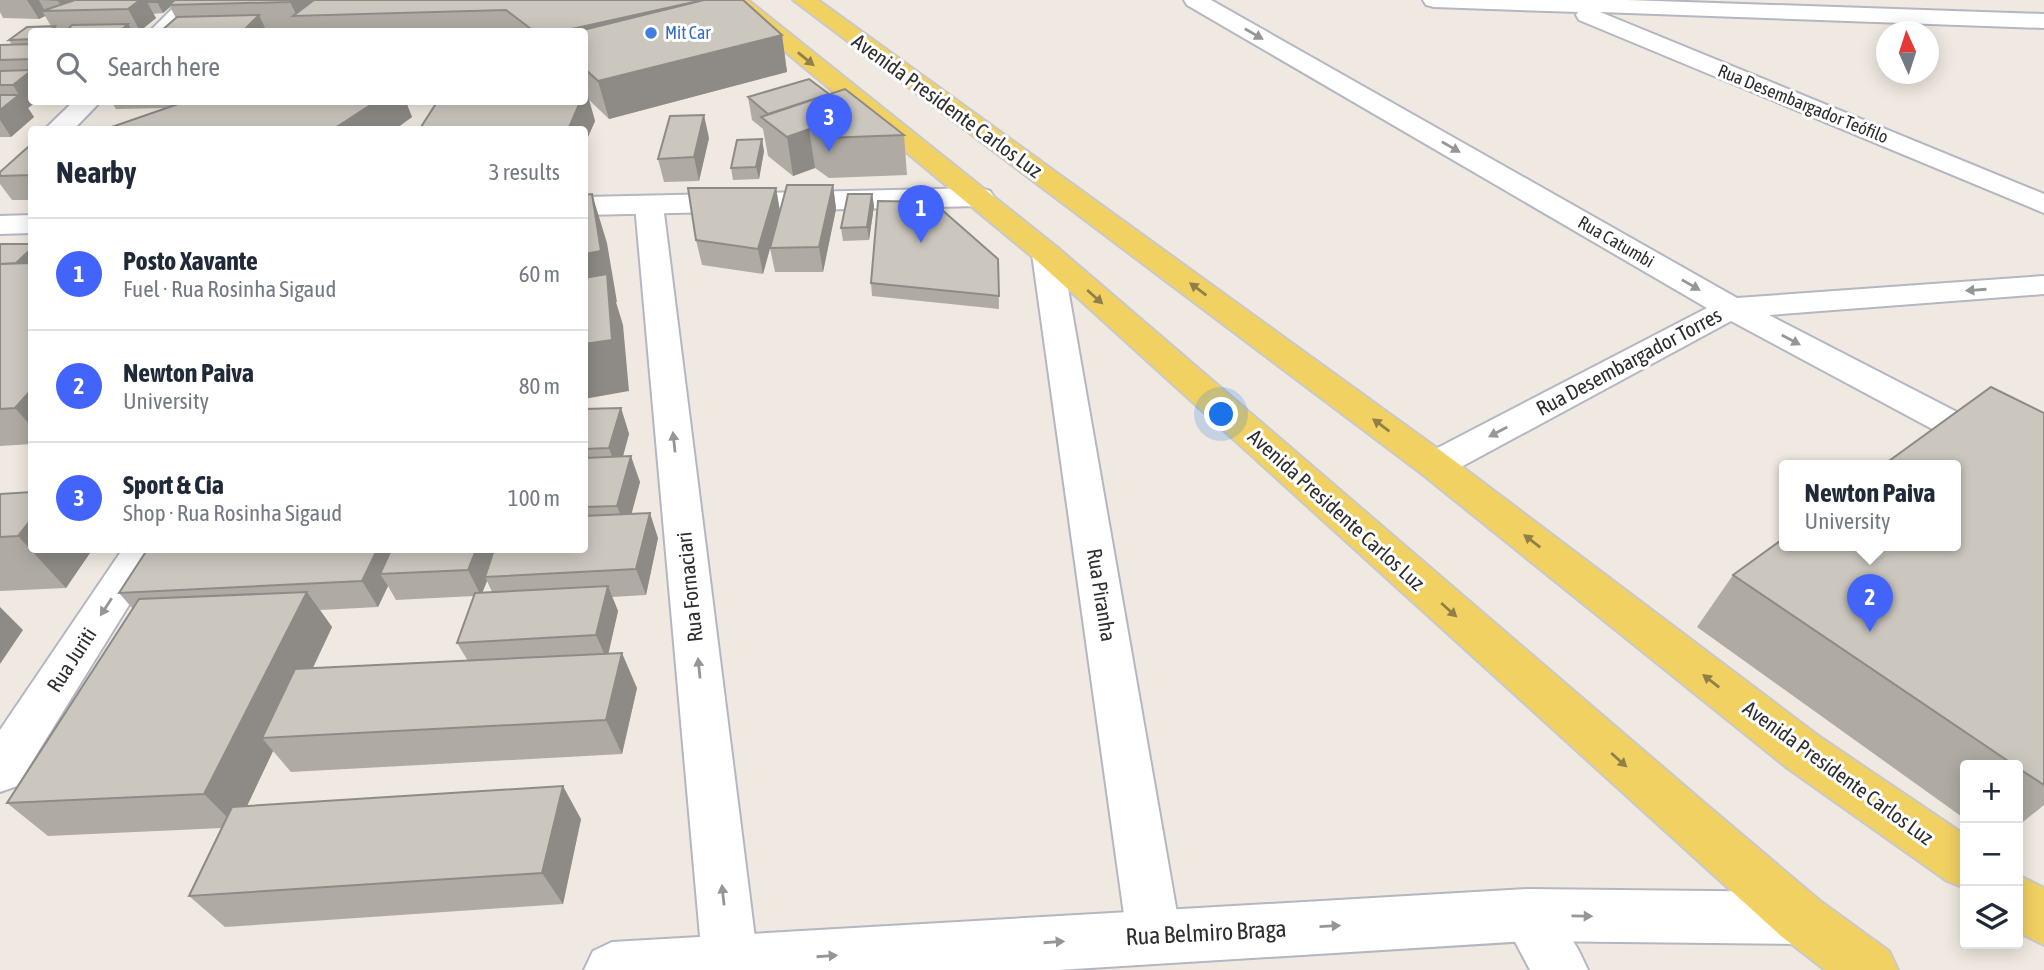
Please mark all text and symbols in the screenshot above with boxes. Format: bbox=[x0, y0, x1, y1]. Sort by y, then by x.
north arrow bbox=[1876, 21, 1939, 84]
place label: Mit Car bbox=[665, 22, 711, 43]
marker: Mit Car bbox=[643, 25, 659, 41]
search box bbox=[28, 28, 588, 105]
street label: Avenida Presidente Carlos Luz bbox=[848, 28, 1048, 182]
one-way arrow bbox=[1244, 28, 1263, 40]
icon: search bbox=[52, 48, 90, 86]
one-way arrow bbox=[797, 51, 815, 66]
text: Search here bbox=[108, 52, 220, 82]
street label: Rua Desembargador Teófilo bbox=[1715, 60, 1891, 147]
pin: 3 bbox=[806, 94, 852, 152]
one-way arrow bbox=[1441, 141, 1461, 153]
text: Nearby bbox=[56, 155, 136, 189]
text: 3 results bbox=[489, 159, 560, 185]
pin: 1 bbox=[898, 185, 944, 243]
street label: Rua Catumbi bbox=[1574, 211, 1658, 272]
text: Posto Xavante bbox=[123, 246, 258, 276]
text: 1 bbox=[74, 261, 84, 287]
text: 60 m bbox=[519, 261, 560, 287]
text: Fuel · Rua Rosinha Sigaud bbox=[123, 276, 336, 302]
one-way arrow bbox=[1681, 279, 1701, 291]
one-way arrow bbox=[1189, 283, 1207, 297]
one-way arrow bbox=[1965, 285, 1987, 296]
one-way arrow bbox=[1086, 288, 1103, 304]
street label: Rua Desembargador Torres bbox=[1532, 302, 1725, 420]
one-way arrow bbox=[1781, 334, 1801, 345]
text: Newton Paiva bbox=[123, 358, 254, 388]
text: 2 bbox=[74, 373, 84, 399]
text: 80 m bbox=[519, 373, 560, 399]
text: University bbox=[123, 388, 209, 414]
your location bbox=[1204, 397, 1238, 431]
one-way arrow bbox=[1372, 417, 1390, 432]
street label: Avenida Presidente Carlos Luz bbox=[1244, 424, 1430, 595]
one-way arrow bbox=[1488, 426, 1507, 438]
one-way arrow bbox=[669, 431, 680, 453]
popup bbox=[1779, 460, 1961, 551]
text: Sport & Cia bbox=[123, 470, 224, 500]
text: Newton Paiva bbox=[1805, 478, 1935, 508]
text: 3 bbox=[74, 485, 84, 511]
text: 100 m bbox=[508, 485, 560, 511]
text: Shop · Rua Rosinha Sigaud bbox=[123, 500, 342, 526]
text: University bbox=[1805, 508, 1891, 534]
street label: Rua Fornaciari bbox=[671, 531, 707, 643]
one-way arrow bbox=[1524, 533, 1542, 548]
street label: Rua Piranha bbox=[1083, 547, 1121, 643]
pin: 2 bbox=[1847, 574, 1893, 632]
one-way arrow bbox=[99, 598, 113, 616]
one-way arrow bbox=[1440, 602, 1458, 618]
street label: Rua Juriti bbox=[41, 623, 101, 696]
one-way arrow bbox=[693, 657, 704, 679]
one-way arrow bbox=[1703, 674, 1720, 689]
street label: Avenida Presidente Carlos Luz bbox=[1739, 695, 1939, 849]
one-way arrow bbox=[1610, 752, 1627, 768]
map controls bbox=[1960, 760, 2023, 949]
button: + bbox=[1960, 760, 2023, 823]
button: − bbox=[1960, 823, 2023, 886]
one-way arrow bbox=[717, 883, 728, 905]
button: layers bbox=[1960, 886, 2023, 949]
one-way arrow bbox=[1571, 910, 1593, 922]
street label: Rua Belmiro Braga bbox=[1125, 915, 1287, 950]
one-way arrow bbox=[1319, 920, 1341, 931]
one-way arrow bbox=[1043, 936, 1065, 947]
one-way arrow bbox=[816, 951, 838, 962]

